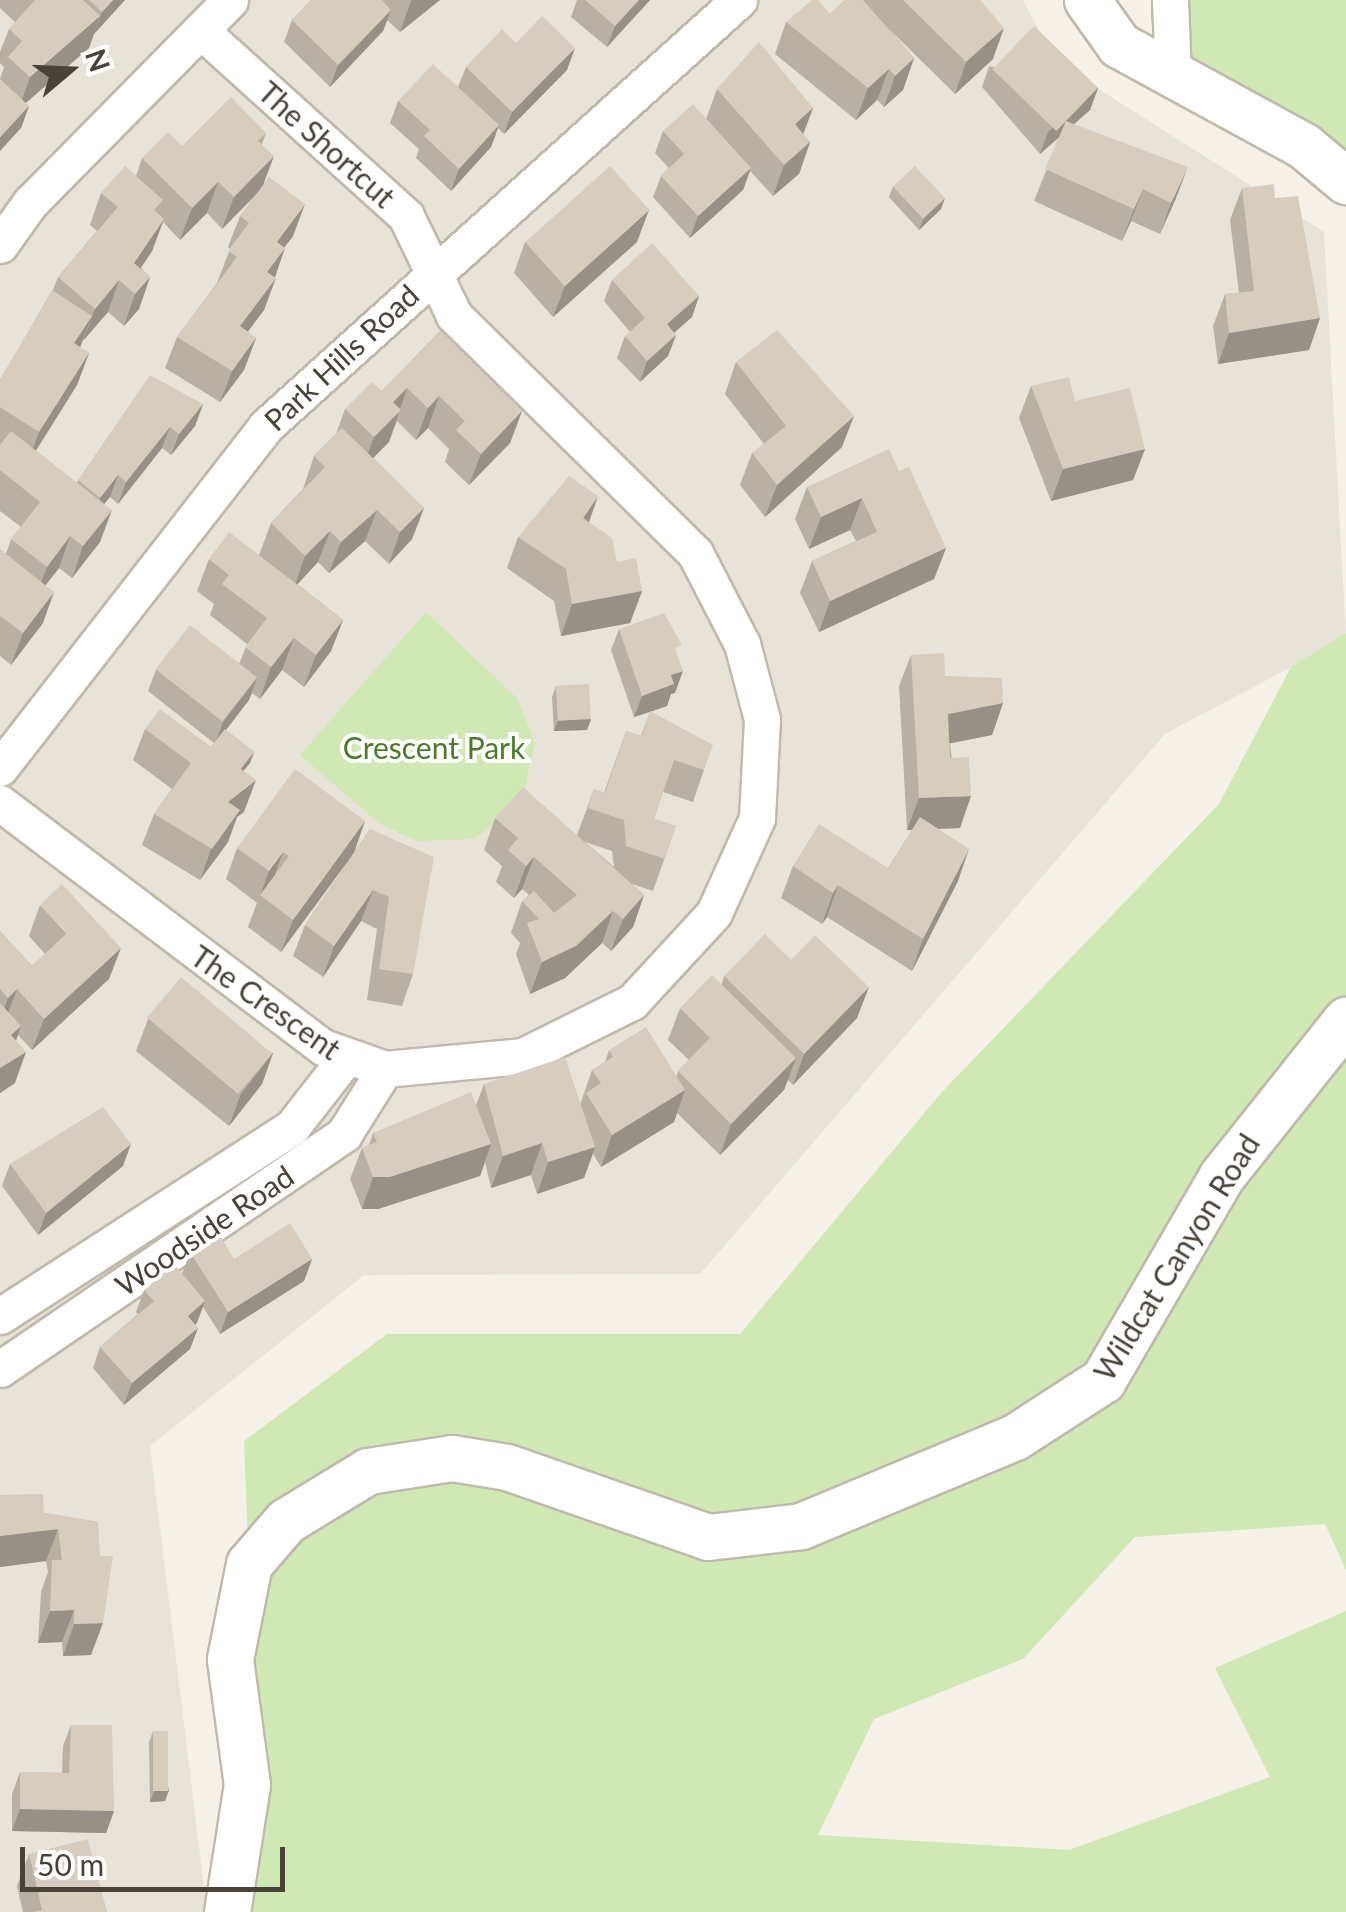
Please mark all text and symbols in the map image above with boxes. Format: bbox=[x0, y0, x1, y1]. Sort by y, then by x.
north arrow bbox=[20, 20, 120, 120]
text: N bbox=[79, 44, 118, 76]
street label: The Shortcut bbox=[251, 73, 403, 215]
street label: Park Hills Road bbox=[256, 276, 426, 438]
park label: Crescent Park bbox=[343, 729, 525, 765]
street label: The Crescent bbox=[184, 937, 348, 1067]
street label: Wildcat Canyon Road bbox=[1086, 1127, 1266, 1387]
street label: Woodside Road bbox=[108, 1157, 300, 1303]
scale bar bbox=[25, 1827, 290, 1889]
text: 50 m bbox=[37, 1846, 104, 1882]

